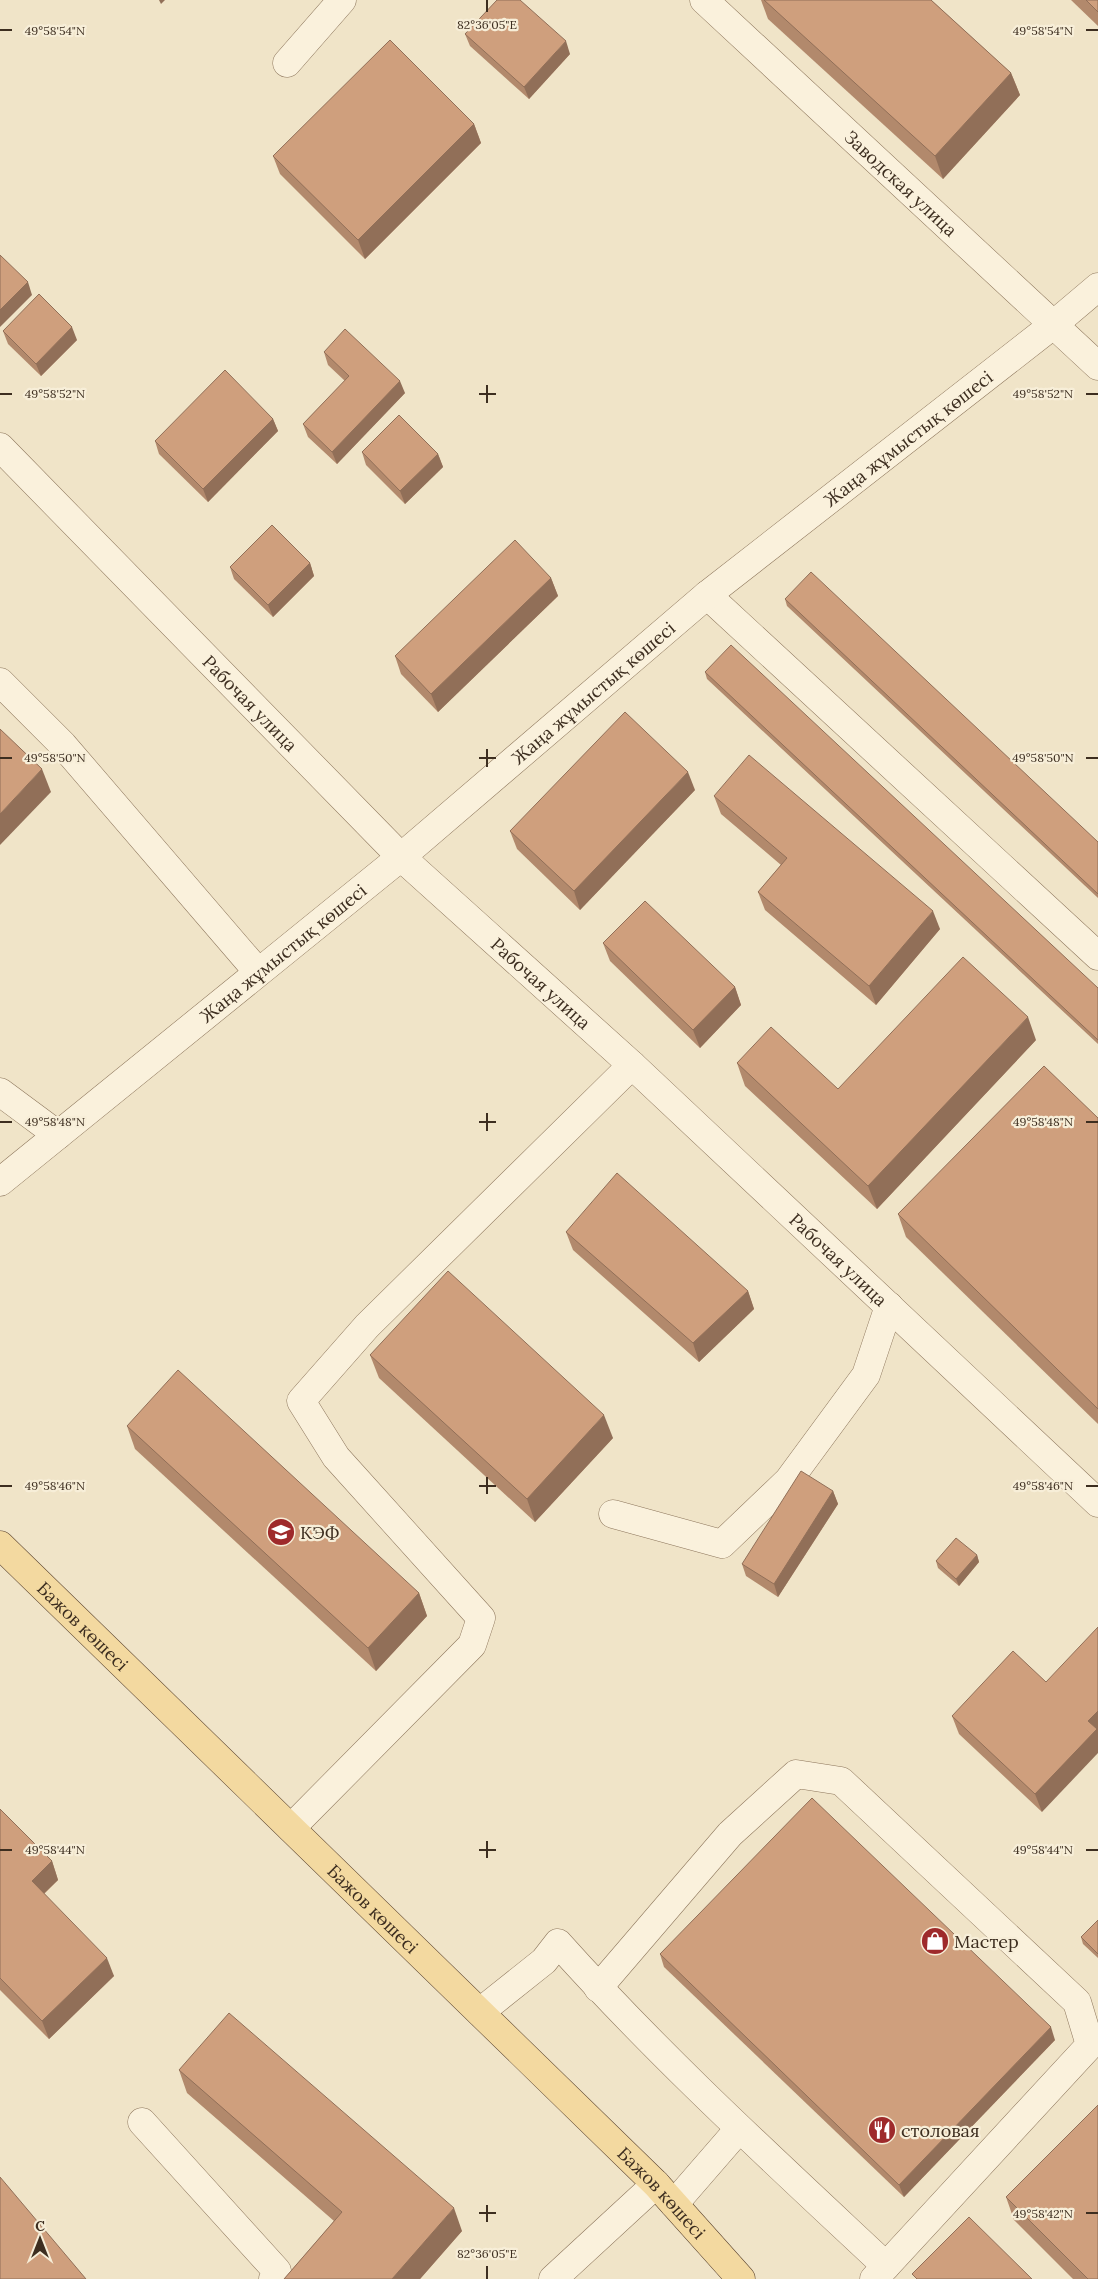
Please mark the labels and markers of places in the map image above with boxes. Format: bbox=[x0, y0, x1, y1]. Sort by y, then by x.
school or university icon: КЭФ bbox=[266, 1517, 296, 1547]
place label: КЭФ bbox=[300, 1521, 340, 1544]
shop icon: Мастер bbox=[920, 1926, 950, 1956]
place label: Мастер bbox=[954, 1930, 1019, 1953]
restaurant icon: столовая bbox=[867, 2115, 897, 2145]
place label: столовая bbox=[901, 2119, 980, 2142]

